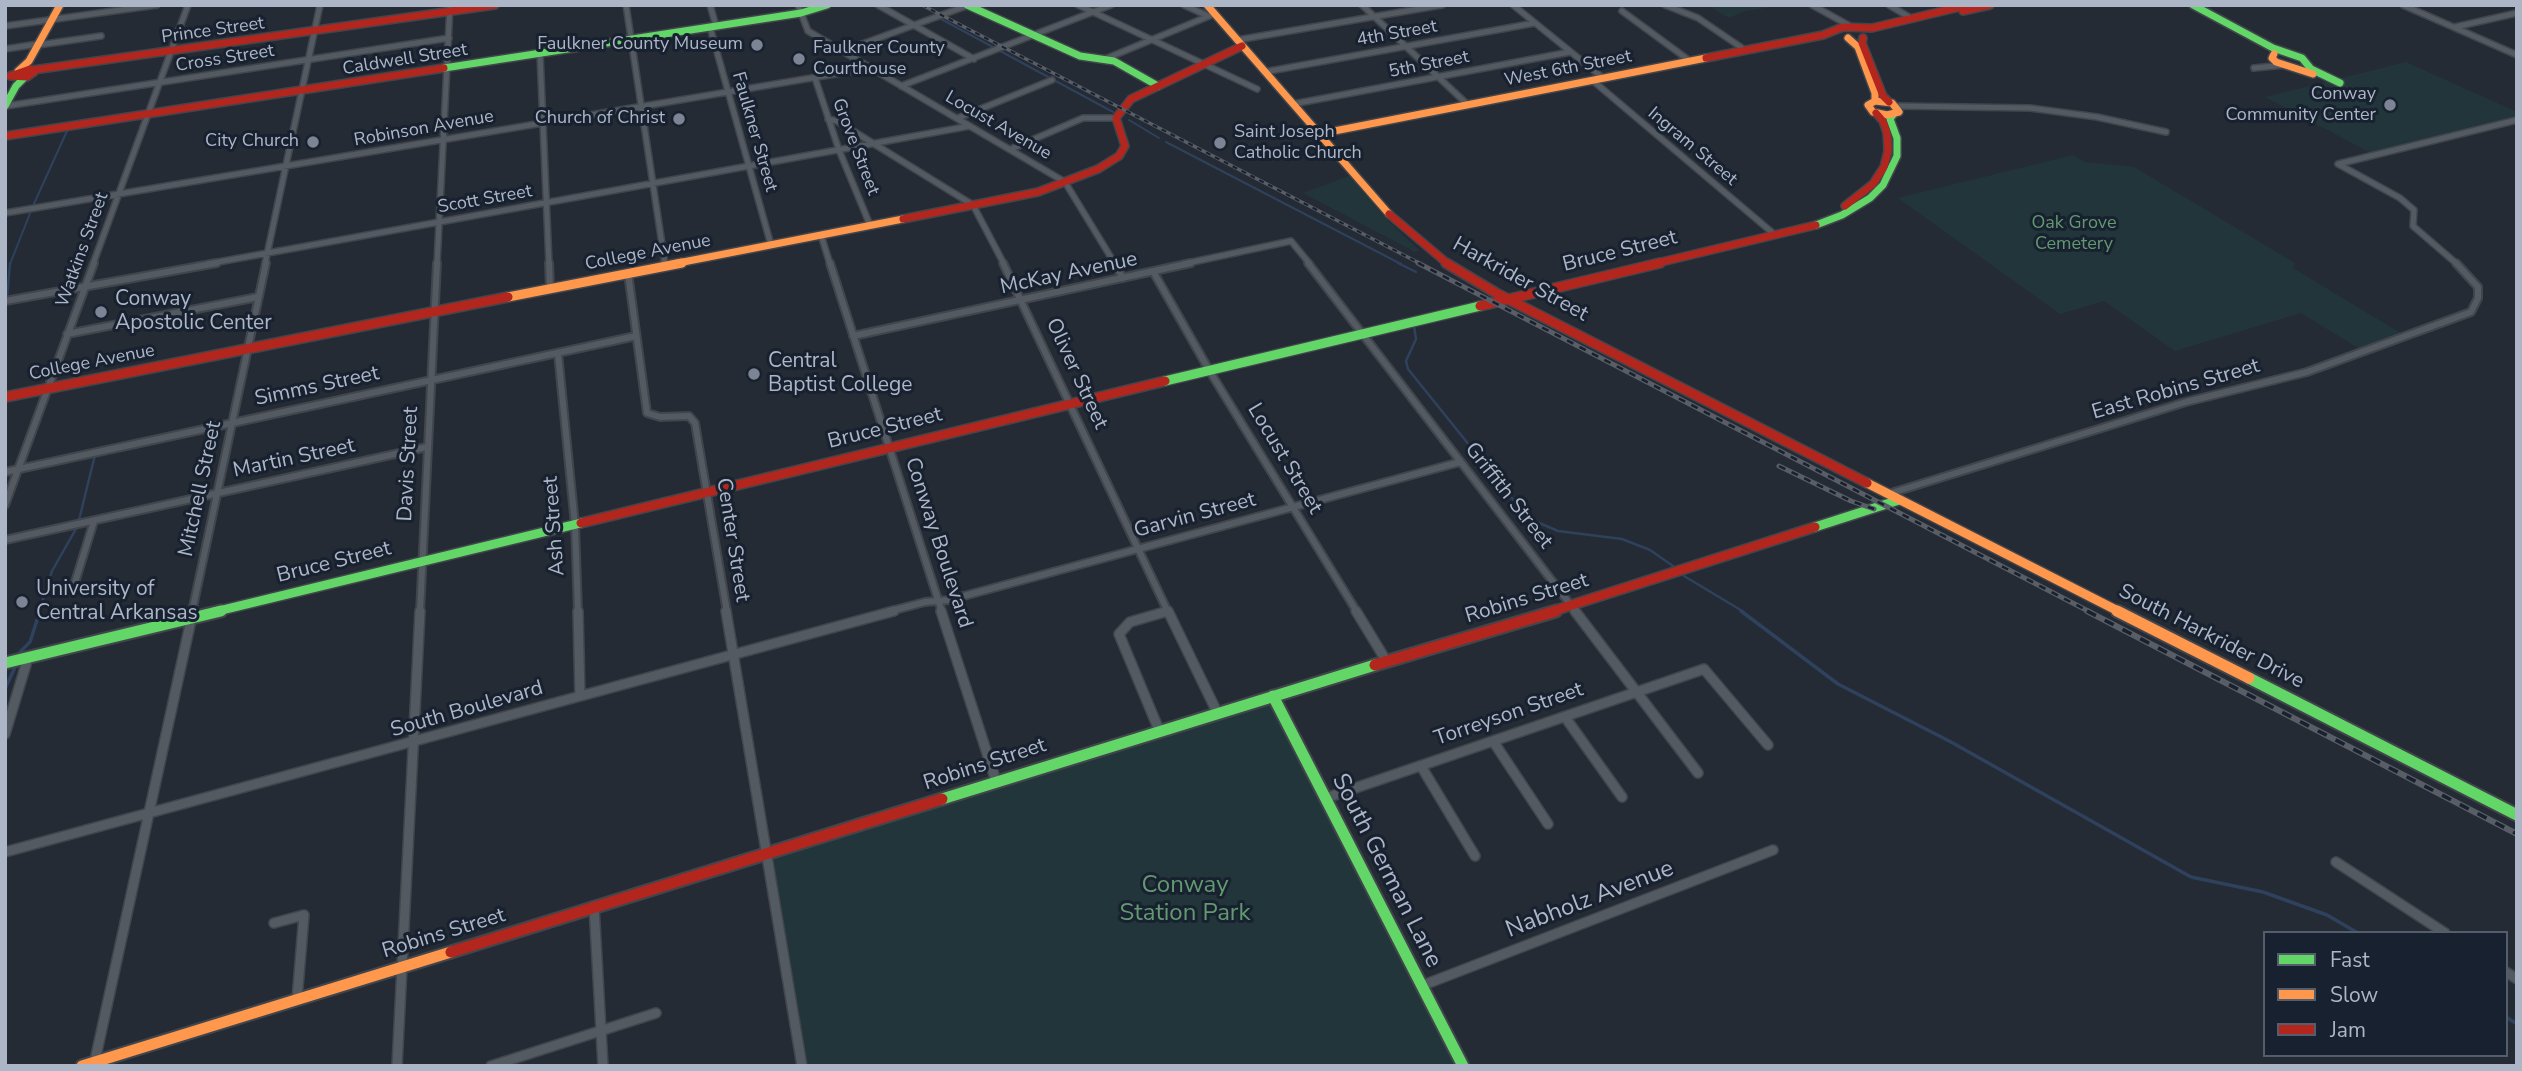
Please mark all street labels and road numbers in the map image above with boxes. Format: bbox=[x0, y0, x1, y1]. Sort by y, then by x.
street label: Prince Street bbox=[160, 13, 266, 49]
street label: 4th Street bbox=[1355, 16, 1439, 52]
street label: Caldwell Street bbox=[341, 39, 469, 81]
street label: Cross Street bbox=[174, 41, 276, 77]
street label: West 6th Street bbox=[1503, 46, 1633, 92]
street label: 5th Street bbox=[1387, 47, 1471, 83]
street label: Faulkner Street bbox=[727, 70, 781, 194]
street label: Locust Avenue bbox=[941, 87, 1055, 165]
street label: Grove Street bbox=[827, 96, 883, 198]
street label: Ingram Street bbox=[1643, 103, 1741, 191]
street label: Robinson Avenue bbox=[352, 106, 496, 152]
street label: Scott Street bbox=[436, 181, 534, 219]
street label: Watkins Street bbox=[52, 190, 114, 310]
street label: Bruce Street bbox=[1560, 226, 1680, 278]
street label: College Avenue bbox=[583, 230, 713, 276]
street label: Harkrider Street bbox=[1448, 232, 1592, 328]
street label: McKay Avenue bbox=[998, 247, 1140, 301]
street label: Oliver Street bbox=[1039, 315, 1113, 433]
street label: College Avenue bbox=[27, 340, 157, 386]
street label: East Robins Street bbox=[2089, 354, 2263, 426]
street label: Simms Street bbox=[252, 362, 382, 412]
street label: Locust Street bbox=[1241, 399, 1327, 519]
street label: Bruce Street bbox=[825, 403, 945, 455]
street label: Davis Street bbox=[393, 406, 425, 522]
street label: Mitchell Street bbox=[174, 419, 228, 559]
street label: Martin Street bbox=[231, 434, 357, 484]
street label: Griffith Street bbox=[1459, 438, 1557, 554]
street label: Conway Boulevard bbox=[899, 455, 977, 631]
street label: Ash Street bbox=[539, 475, 571, 577]
street label: Center Street bbox=[710, 476, 754, 604]
street label: Garvin Street bbox=[1131, 488, 1259, 544]
street label: Bruce Street bbox=[274, 537, 394, 589]
street label: Robins Street bbox=[1462, 568, 1592, 630]
street label: South Harkrider Drive bbox=[2114, 579, 2308, 695]
street label: South Boulevard bbox=[388, 676, 546, 744]
street label: Torreyson Street bbox=[1431, 678, 1587, 752]
street label: Robins Street bbox=[921, 733, 1049, 797]
street label: South German Lane bbox=[1325, 769, 1447, 973]
street label: Nabholz Avenue bbox=[1502, 855, 1678, 945]
street label: Robins Street bbox=[379, 903, 509, 965]

